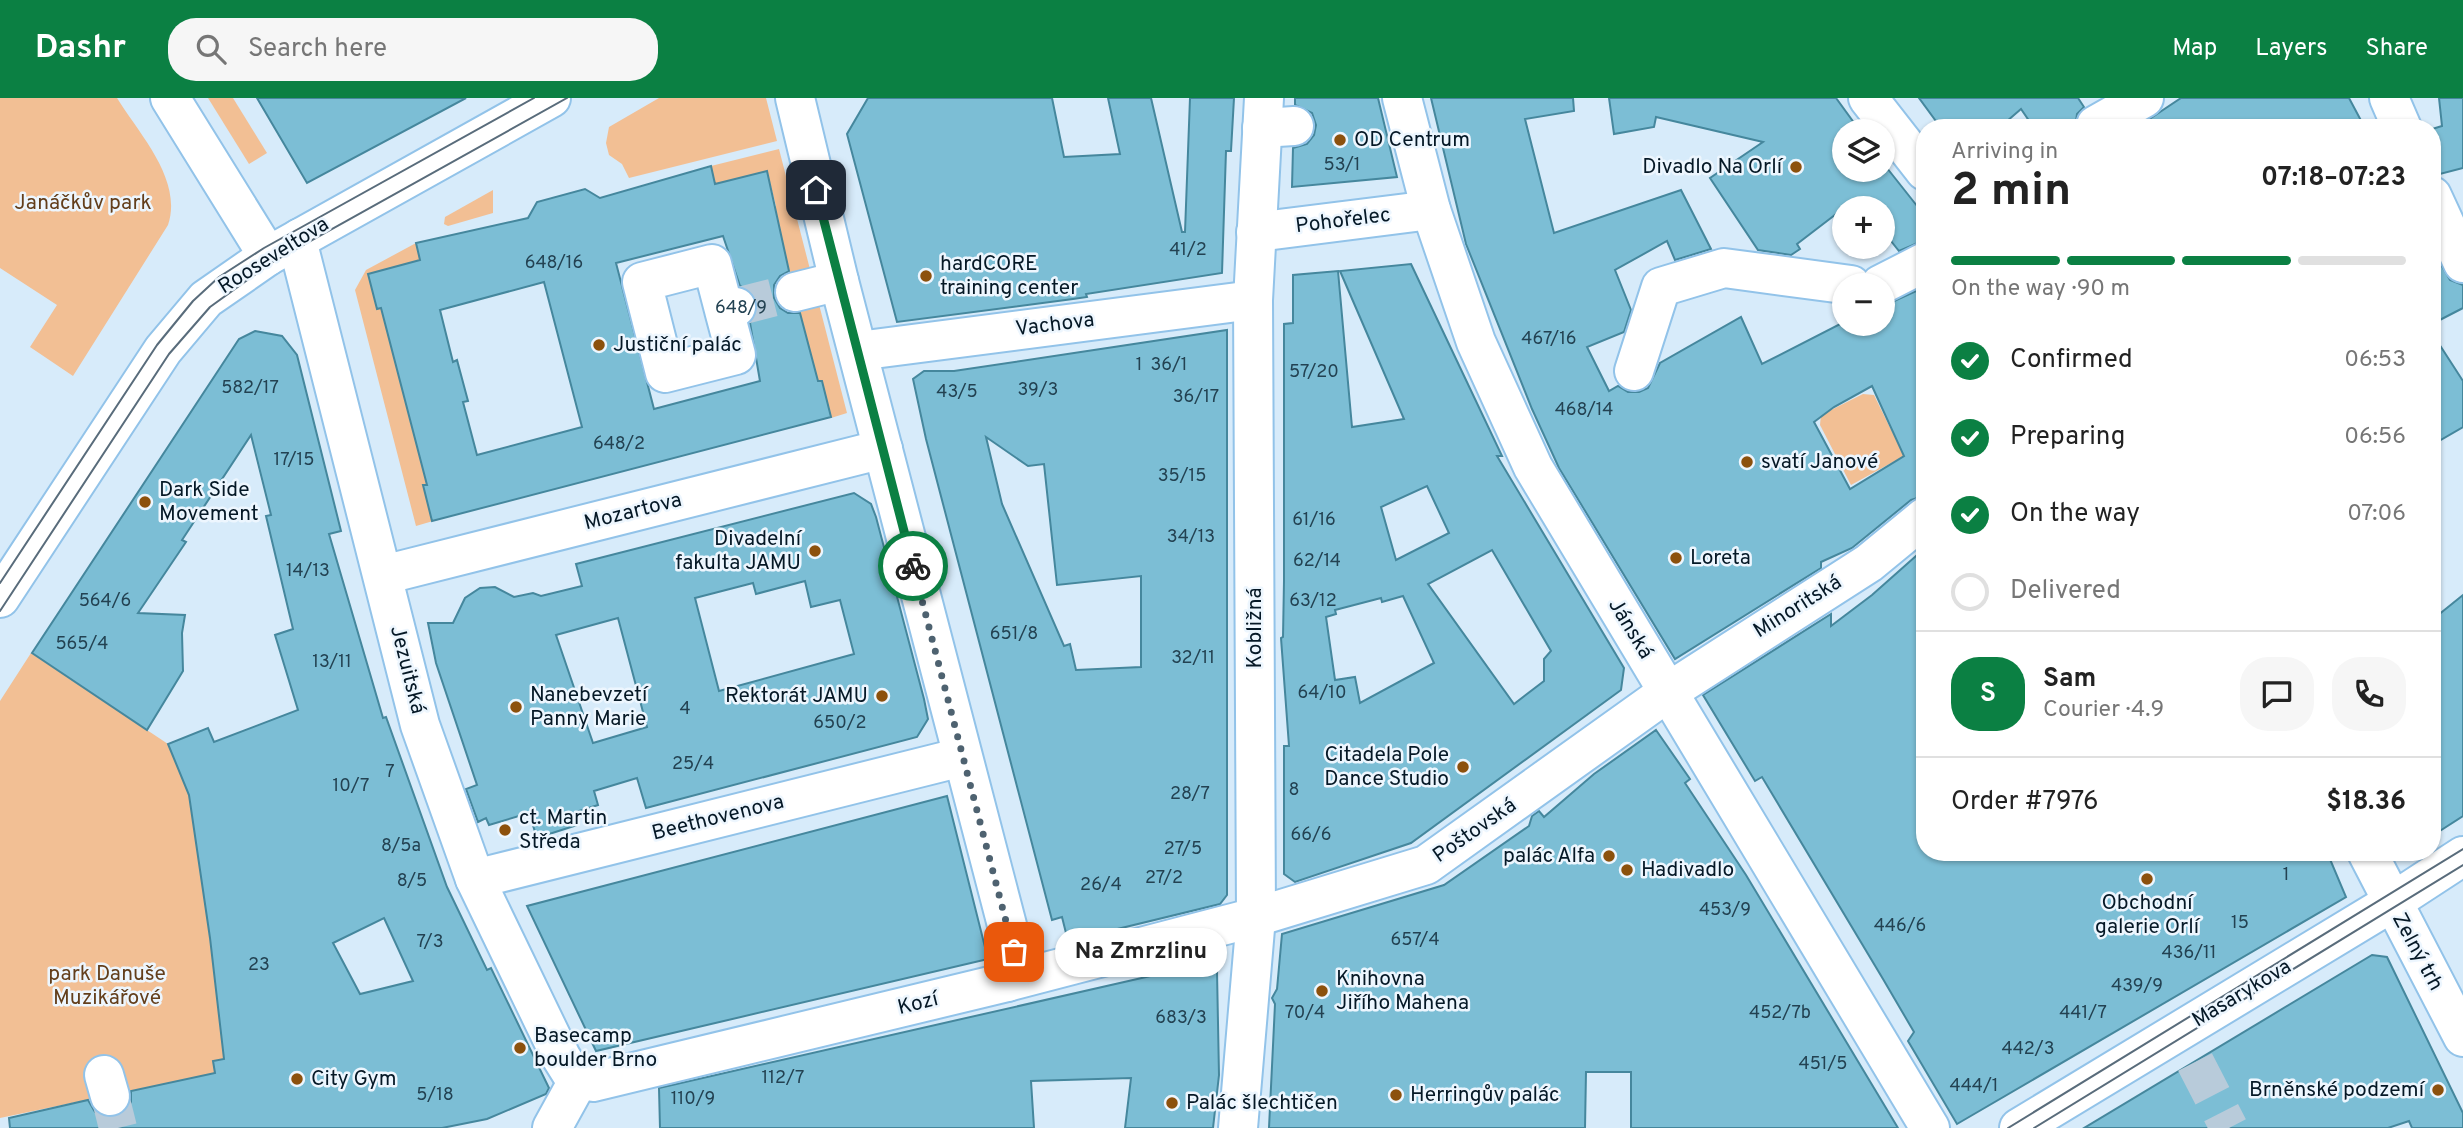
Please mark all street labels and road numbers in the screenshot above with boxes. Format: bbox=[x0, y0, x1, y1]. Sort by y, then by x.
street label: Pohořelec bbox=[1294, 202, 1392, 240]
street label: Rooseveltova bbox=[214, 211, 334, 301]
street label: Vachova bbox=[1014, 307, 1096, 343]
street label: Mozartova bbox=[581, 487, 685, 537]
street label: Minoritská bbox=[1749, 569, 1847, 645]
street label: Kobližná bbox=[1242, 587, 1269, 669]
street label: Jánská bbox=[1601, 594, 1659, 664]
street label: Jezuitská bbox=[383, 623, 431, 717]
street label: Beethovenova bbox=[649, 789, 787, 847]
street label: Poštovská bbox=[1428, 792, 1522, 870]
street label: Zelný trh bbox=[2385, 908, 2449, 996]
street label: Masarykova bbox=[2187, 954, 2297, 1034]
street label: Kozí bbox=[895, 986, 943, 1022]

